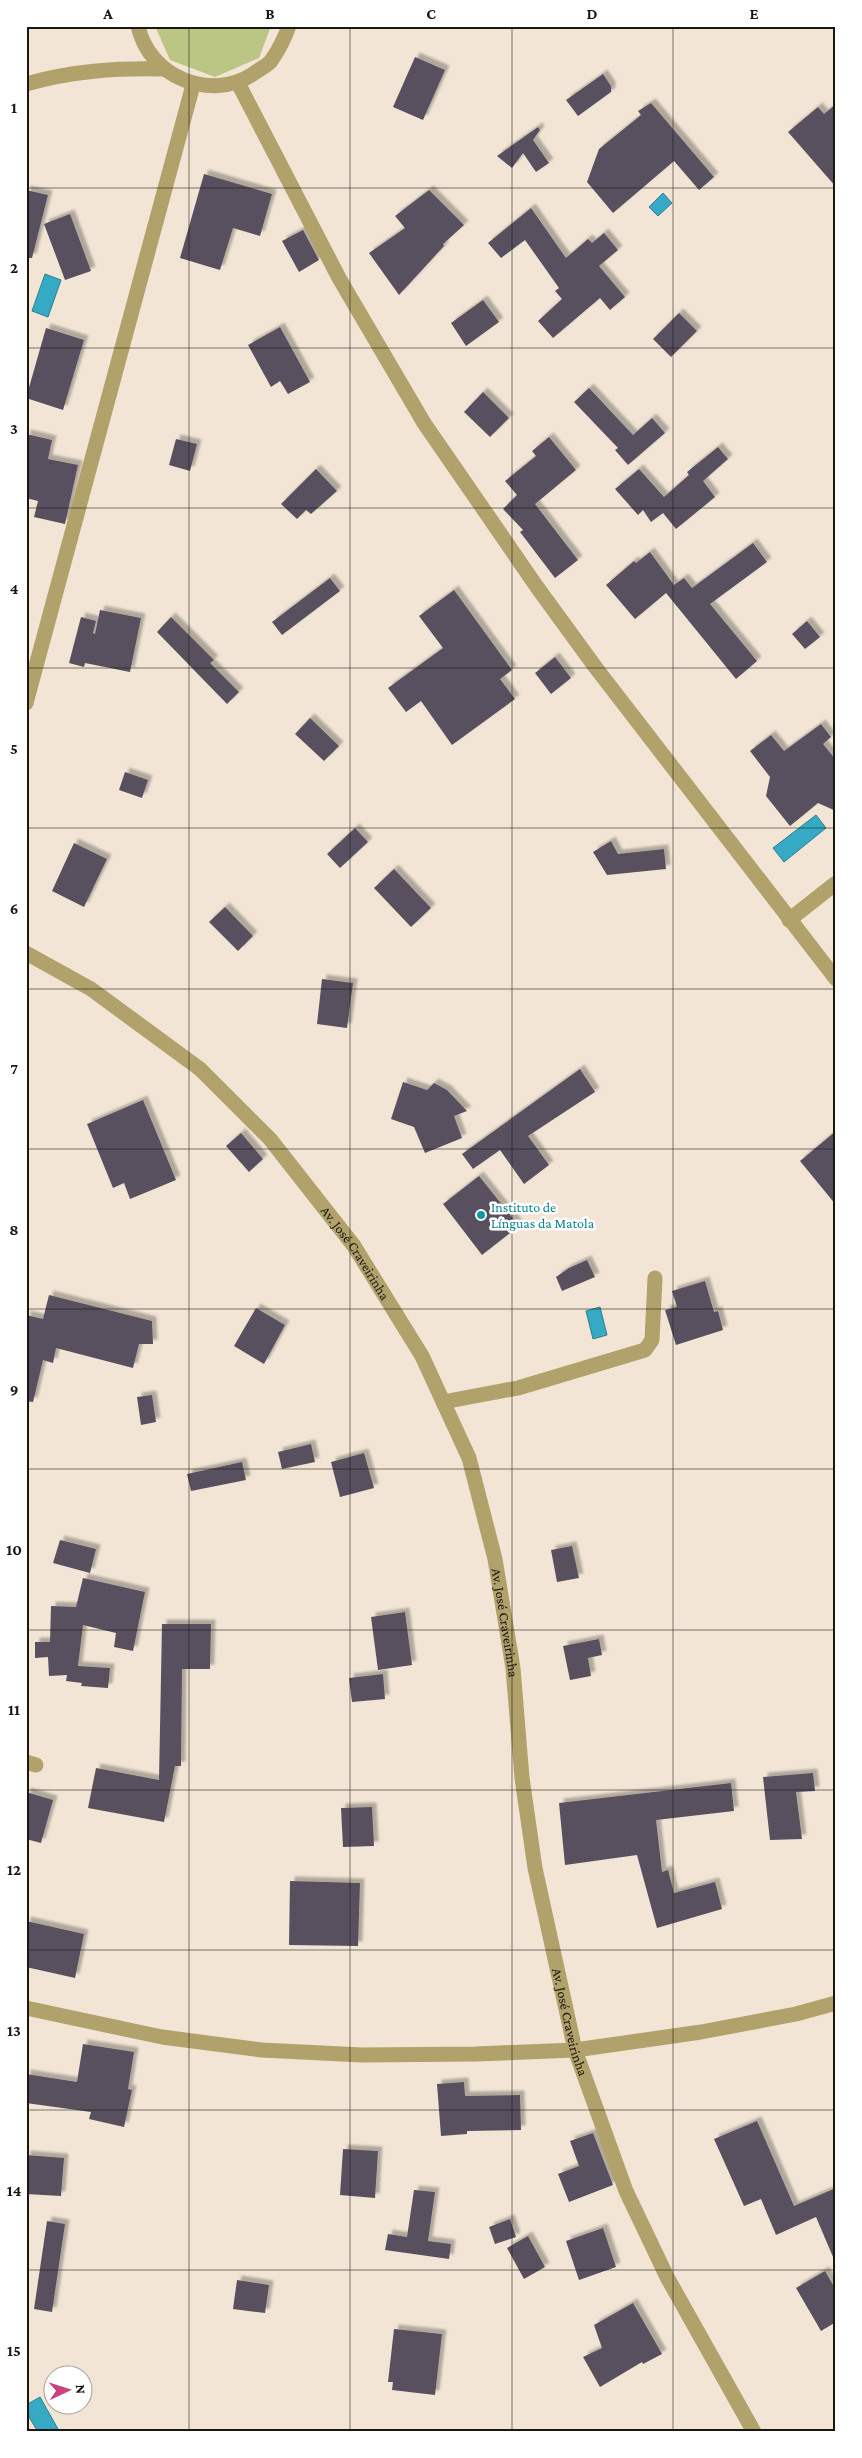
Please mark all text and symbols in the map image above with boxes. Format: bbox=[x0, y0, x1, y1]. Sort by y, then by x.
text: A bbox=[102, 5, 113, 22]
text: B bbox=[265, 5, 275, 22]
text: C bbox=[426, 5, 436, 22]
text: D bbox=[586, 5, 598, 22]
text: E bbox=[749, 5, 759, 22]
text: 1 bbox=[11, 99, 17, 116]
text: 2 bbox=[10, 259, 18, 276]
text: 3 bbox=[10, 420, 18, 437]
text: 4 bbox=[10, 580, 19, 597]
text: 5 bbox=[10, 740, 18, 757]
text: 6 bbox=[10, 900, 18, 917]
text: 7 bbox=[10, 1060, 18, 1077]
place label: Instituto de Línguas da Matola bbox=[491, 1199, 595, 1231]
street label: Av. José Craveirinha bbox=[318, 1203, 394, 1303]
marker: Instituto de Línguas da Matola bbox=[475, 1209, 487, 1221]
text: 8 bbox=[9, 1221, 19, 1238]
text: 9 bbox=[10, 1381, 18, 1398]
text: 10 bbox=[6, 1541, 22, 1558]
street label: Av. José Craveirinha bbox=[489, 1567, 522, 1679]
text: 11 bbox=[8, 1701, 20, 1718]
text: 12 bbox=[7, 1861, 21, 1878]
street label: Av. José Craveirinha bbox=[549, 1966, 592, 2078]
text: 13 bbox=[7, 2022, 21, 2039]
text: 14 bbox=[7, 2182, 22, 2199]
text: 15 bbox=[7, 2342, 21, 2359]
north arrow bbox=[42, 2366, 92, 2416]
text: N bbox=[73, 2384, 89, 2395]

